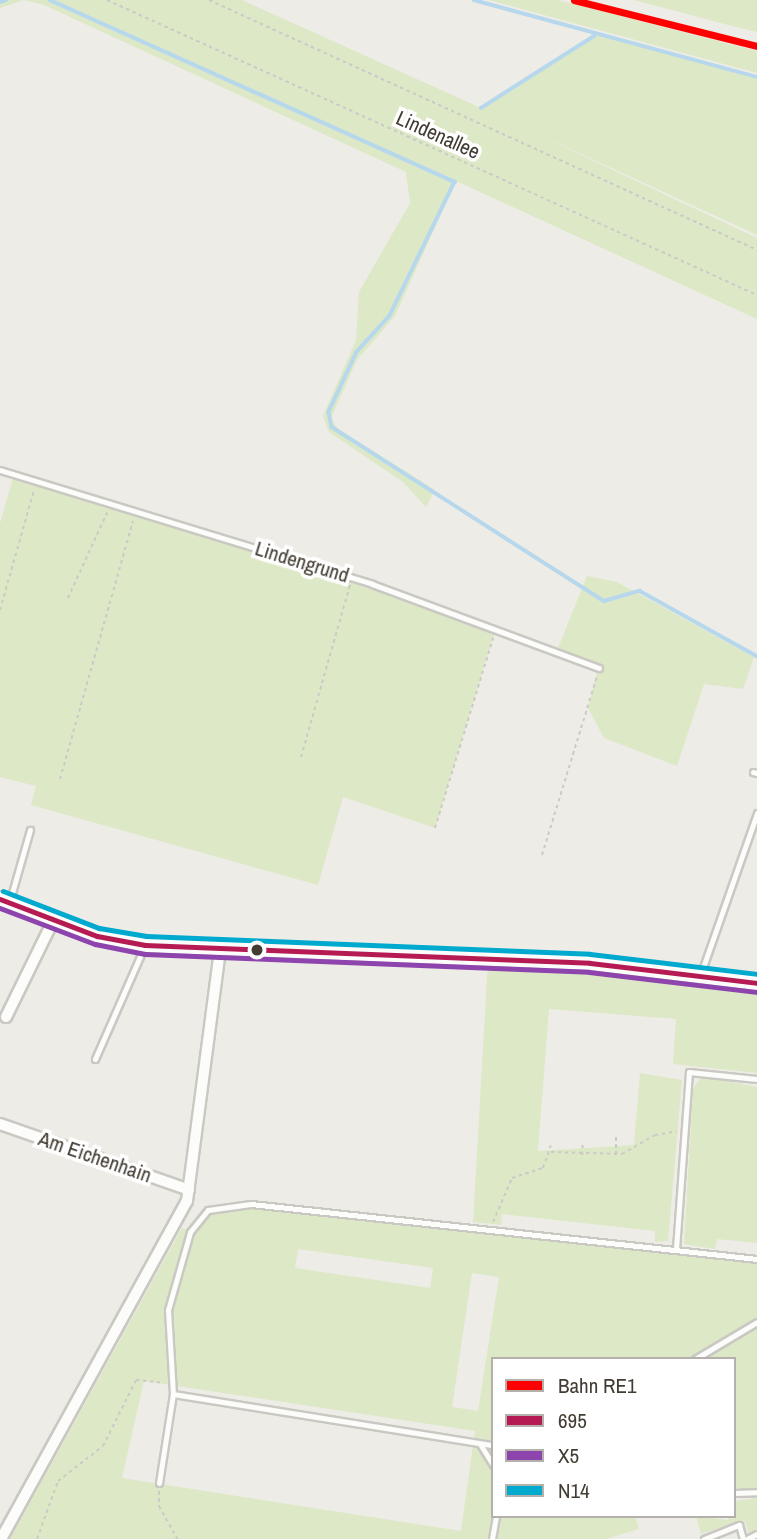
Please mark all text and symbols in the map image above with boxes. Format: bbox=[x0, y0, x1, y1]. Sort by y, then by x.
street label: Lindenallee bbox=[392, 105, 484, 165]
street label: Lindengrund bbox=[252, 536, 352, 588]
unlabelled marker bbox=[250, 943, 264, 957]
street label: Am Eichenhain bbox=[35, 1126, 155, 1188]
legend bbox=[491, 1357, 736, 1518]
text: Bahn RE1 bbox=[558, 1371, 637, 1400]
text: 695 bbox=[558, 1406, 587, 1435]
text: X5 bbox=[558, 1441, 579, 1470]
text: N14 bbox=[558, 1476, 590, 1505]

